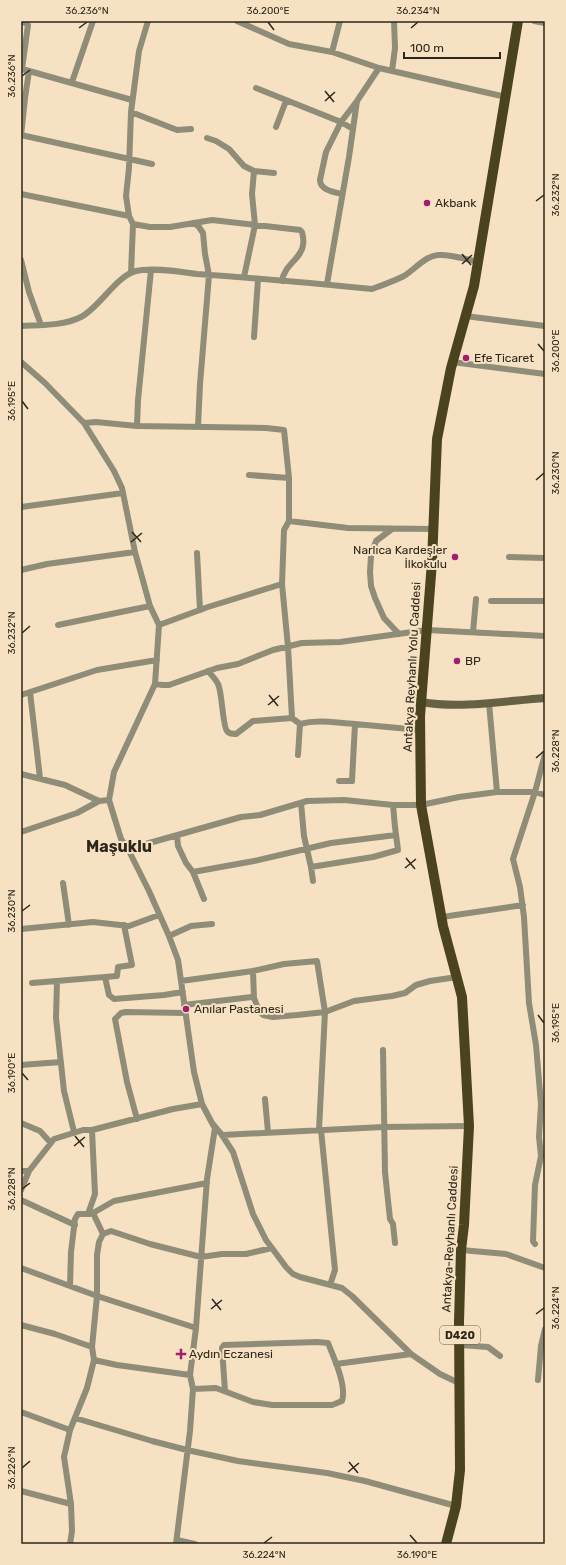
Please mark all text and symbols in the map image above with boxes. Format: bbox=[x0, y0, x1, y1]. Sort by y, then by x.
text: 36.236°N bbox=[65, 5, 109, 17]
text: 36.200°E bbox=[246, 5, 290, 17]
text: 36.234°N bbox=[396, 5, 440, 17]
scale bar bbox=[404, 34, 500, 60]
text: 100 m bbox=[410, 41, 444, 55]
text: 36.236°N bbox=[6, 54, 18, 98]
text: 36.232°N bbox=[550, 173, 562, 217]
place label: Akbank bbox=[435, 196, 477, 210]
marker: Akbank bbox=[422, 198, 432, 208]
text: 36.200°E bbox=[550, 329, 562, 373]
place label: Efe Ticaret bbox=[474, 351, 534, 365]
marker: Efe Ticaret bbox=[461, 353, 471, 363]
text: 36.195°E bbox=[6, 381, 18, 421]
text: 36.230°N bbox=[550, 451, 562, 495]
place label: Narlıca Kardeşler İlkokulu bbox=[353, 543, 447, 571]
marker: Narlıca Kardeşler İlkokulu bbox=[450, 552, 460, 562]
street label: Antakya Reyhanlı Yolu Caddesi bbox=[401, 581, 423, 753]
text: 36.232°N bbox=[6, 611, 18, 655]
place label: BP bbox=[465, 654, 481, 668]
marker: BP bbox=[452, 656, 462, 666]
text: 36.228°N bbox=[550, 729, 562, 773]
district label: Maşuklu bbox=[86, 837, 152, 856]
text: 36.230°N bbox=[6, 889, 18, 933]
place label: Anılar Pastanesi bbox=[194, 1002, 284, 1016]
text: 36.195°E bbox=[550, 1003, 562, 1043]
marker: Anılar Pastanesi bbox=[181, 1004, 191, 1014]
text: 36.190°E bbox=[6, 1053, 18, 1093]
street label: Antakya-Reyhanlı Caddesi bbox=[439, 1165, 461, 1313]
text: 36.228°N bbox=[6, 1167, 18, 1211]
text: 36.224°N bbox=[550, 1286, 562, 1330]
road number: D420 bbox=[440, 1326, 480, 1344]
place label: Aydın Eczanesi bbox=[189, 1347, 273, 1361]
marker: Aydın Eczanesi bbox=[176, 1349, 186, 1359]
text: 36.226°N bbox=[6, 1446, 18, 1490]
text: 36.224°N bbox=[242, 1549, 286, 1561]
text: 36.190°E bbox=[397, 1549, 437, 1561]

